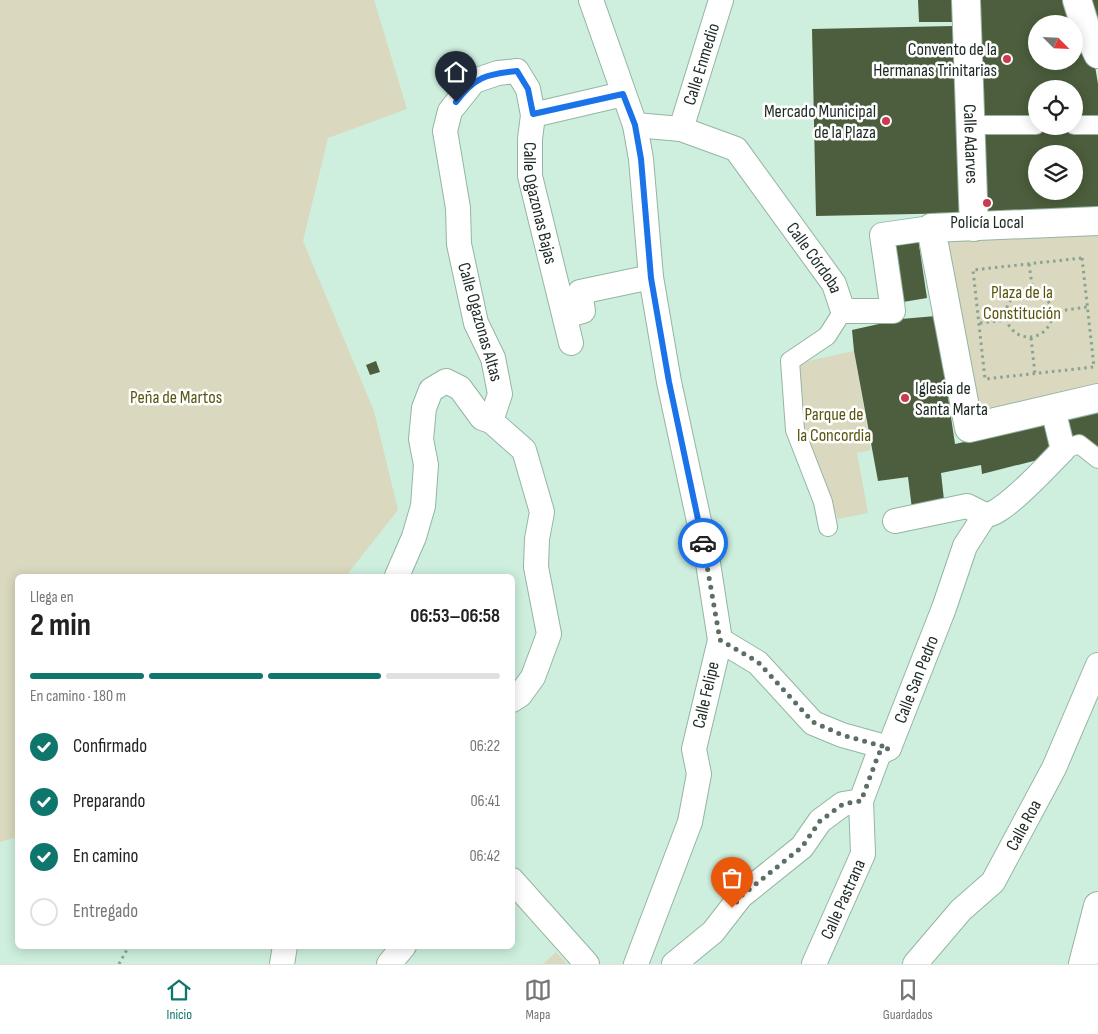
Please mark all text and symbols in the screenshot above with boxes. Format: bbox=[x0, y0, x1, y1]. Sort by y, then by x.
north arrow bbox=[1028, 15, 1082, 70]
map controls bbox=[1028, 15, 1083, 200]
street label: Calle Enmedio bbox=[679, 21, 724, 108]
place label: Convento de la Hermanas Trinitarias bbox=[873, 39, 997, 81]
pin bbox=[435, 51, 477, 102]
marker: Convento de la Hermanas Trinitarias bbox=[1001, 53, 1013, 65]
icon: home bbox=[442, 58, 470, 86]
button: locate bbox=[1028, 80, 1083, 135]
place label: Mercado Municipal de la Plaza bbox=[764, 101, 876, 143]
street label: Calle Adarves bbox=[959, 104, 983, 184]
marker: Mercado Municipal de la Plaza bbox=[880, 115, 892, 127]
street label: Calle Ogazonas Bajas bbox=[519, 142, 562, 266]
button: layers bbox=[1028, 145, 1083, 200]
marker: Policía Local bbox=[981, 197, 993, 209]
place label: Policía Local bbox=[950, 212, 1024, 233]
street label: Calle Córdoba bbox=[782, 218, 847, 296]
street label: Calle Ogazonas Altas bbox=[453, 260, 507, 384]
park label: Plaza de la Constitución bbox=[983, 282, 1061, 324]
place label: Iglesia de Santa Marta bbox=[915, 378, 988, 420]
park label: Peña de Martos bbox=[130, 387, 222, 408]
marker: Iglesia de Santa Marta bbox=[899, 392, 911, 404]
park label: Parque de la Concordia bbox=[797, 404, 871, 446]
courier bbox=[678, 518, 728, 568]
icon: car bbox=[689, 529, 717, 557]
text: Llega en bbox=[30, 588, 74, 607]
text: 06:53–06:58 bbox=[410, 605, 500, 628]
text: 2 min bbox=[30, 606, 91, 645]
street label: Calle San Pedro bbox=[889, 633, 943, 726]
street label: Calle Felipe bbox=[688, 660, 724, 730]
text: En camino · 180 m bbox=[30, 687, 126, 706]
icon: check bbox=[30, 733, 58, 761]
text: Confirmado bbox=[73, 735, 147, 758]
text: 06:22 bbox=[470, 737, 500, 756]
icon: check bbox=[30, 788, 58, 816]
text: Preparando bbox=[73, 790, 145, 813]
text: 06:41 bbox=[470, 792, 500, 811]
street label: Calle Roa bbox=[1001, 796, 1046, 854]
icon: check bbox=[30, 843, 58, 871]
text: En camino bbox=[73, 845, 138, 868]
text: 06:42 bbox=[469, 847, 500, 866]
street label: Calle Pastrana bbox=[816, 856, 870, 942]
pin bbox=[711, 857, 753, 908]
icon: bag bbox=[718, 864, 746, 892]
text: Entregado bbox=[73, 900, 138, 923]
tab: Inicio bbox=[165, 976, 193, 1023]
tab: Mapa bbox=[524, 976, 552, 1023]
tab: Guardados bbox=[883, 976, 933, 1023]

